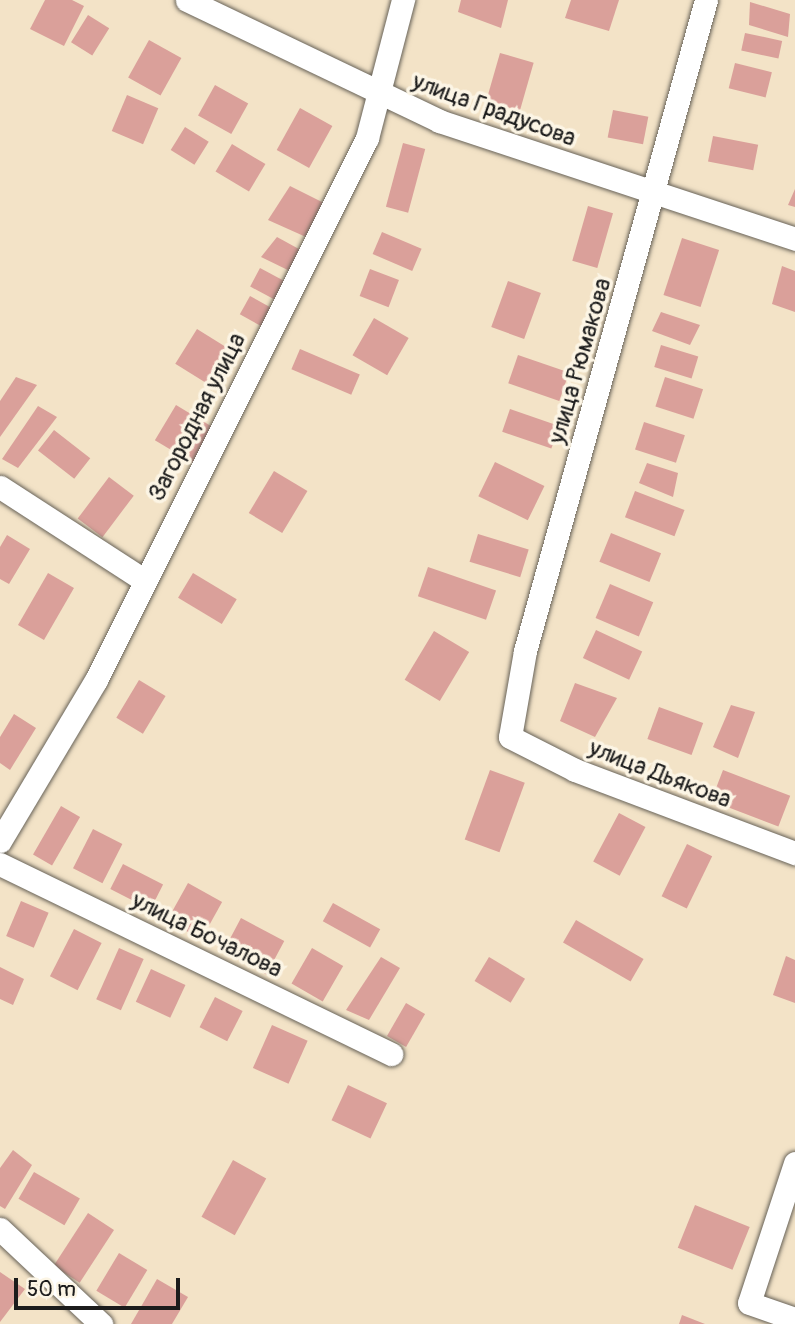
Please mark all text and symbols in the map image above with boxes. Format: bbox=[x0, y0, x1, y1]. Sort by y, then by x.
street label: улица Градусова bbox=[408, 67, 580, 153]
street label: улица Рюмакова bbox=[543, 275, 617, 447]
street label: Загородная улица bbox=[142, 328, 252, 506]
street label: улица Дьякова bbox=[585, 734, 735, 814]
street label: улица Бочалова bbox=[127, 886, 287, 984]
scale bar bbox=[18, 1264, 184, 1308]
text: 50 m bbox=[27, 1276, 76, 1303]

